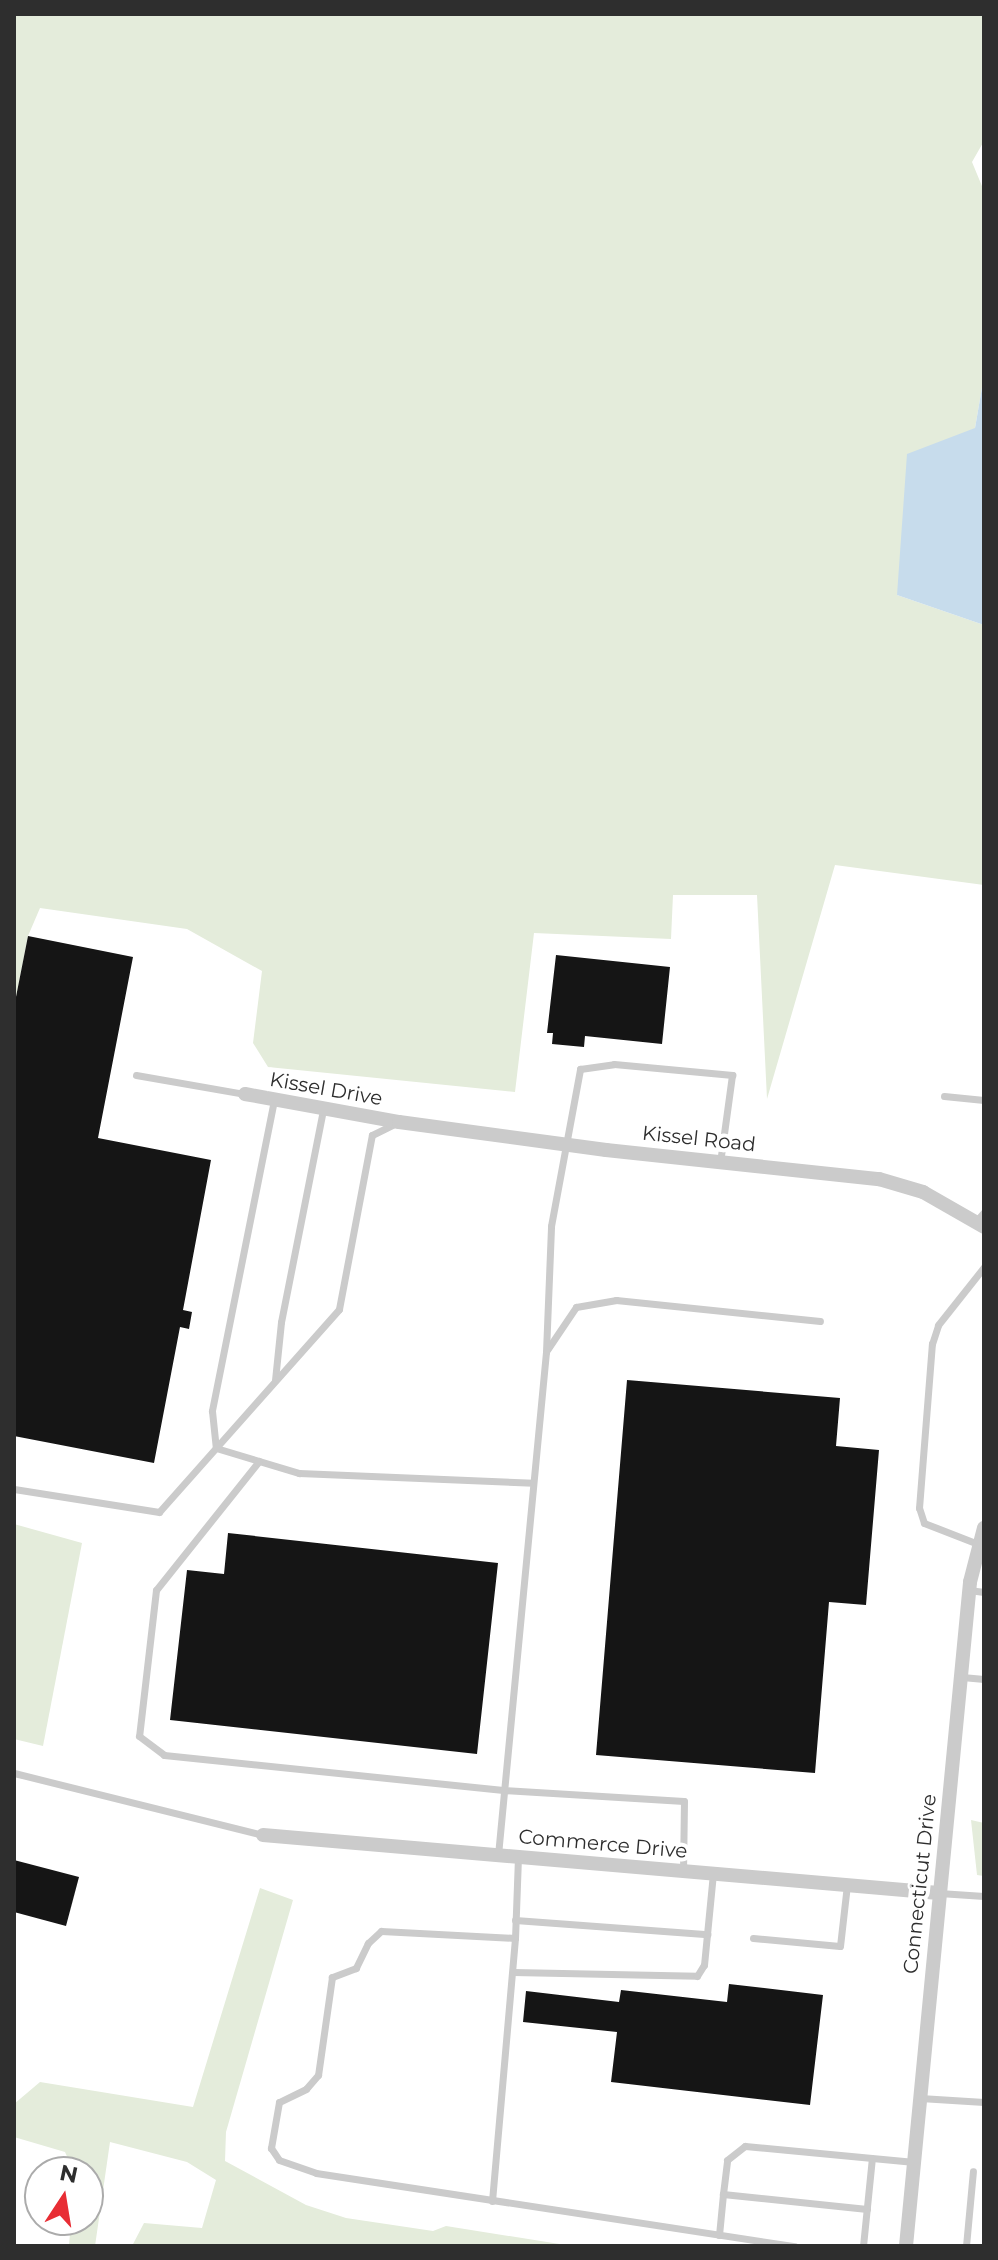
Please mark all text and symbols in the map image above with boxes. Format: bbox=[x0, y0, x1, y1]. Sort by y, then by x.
street label: Kissel Drive bbox=[268, 1067, 384, 1111]
street label: Kissel Road bbox=[641, 1121, 757, 1157]
street label: Connecticut Drive bbox=[899, 1793, 941, 1975]
street label: Commerce Drive bbox=[518, 1825, 688, 1863]
north arrow bbox=[24, 2156, 104, 2236]
text: N bbox=[57, 2159, 80, 2189]

